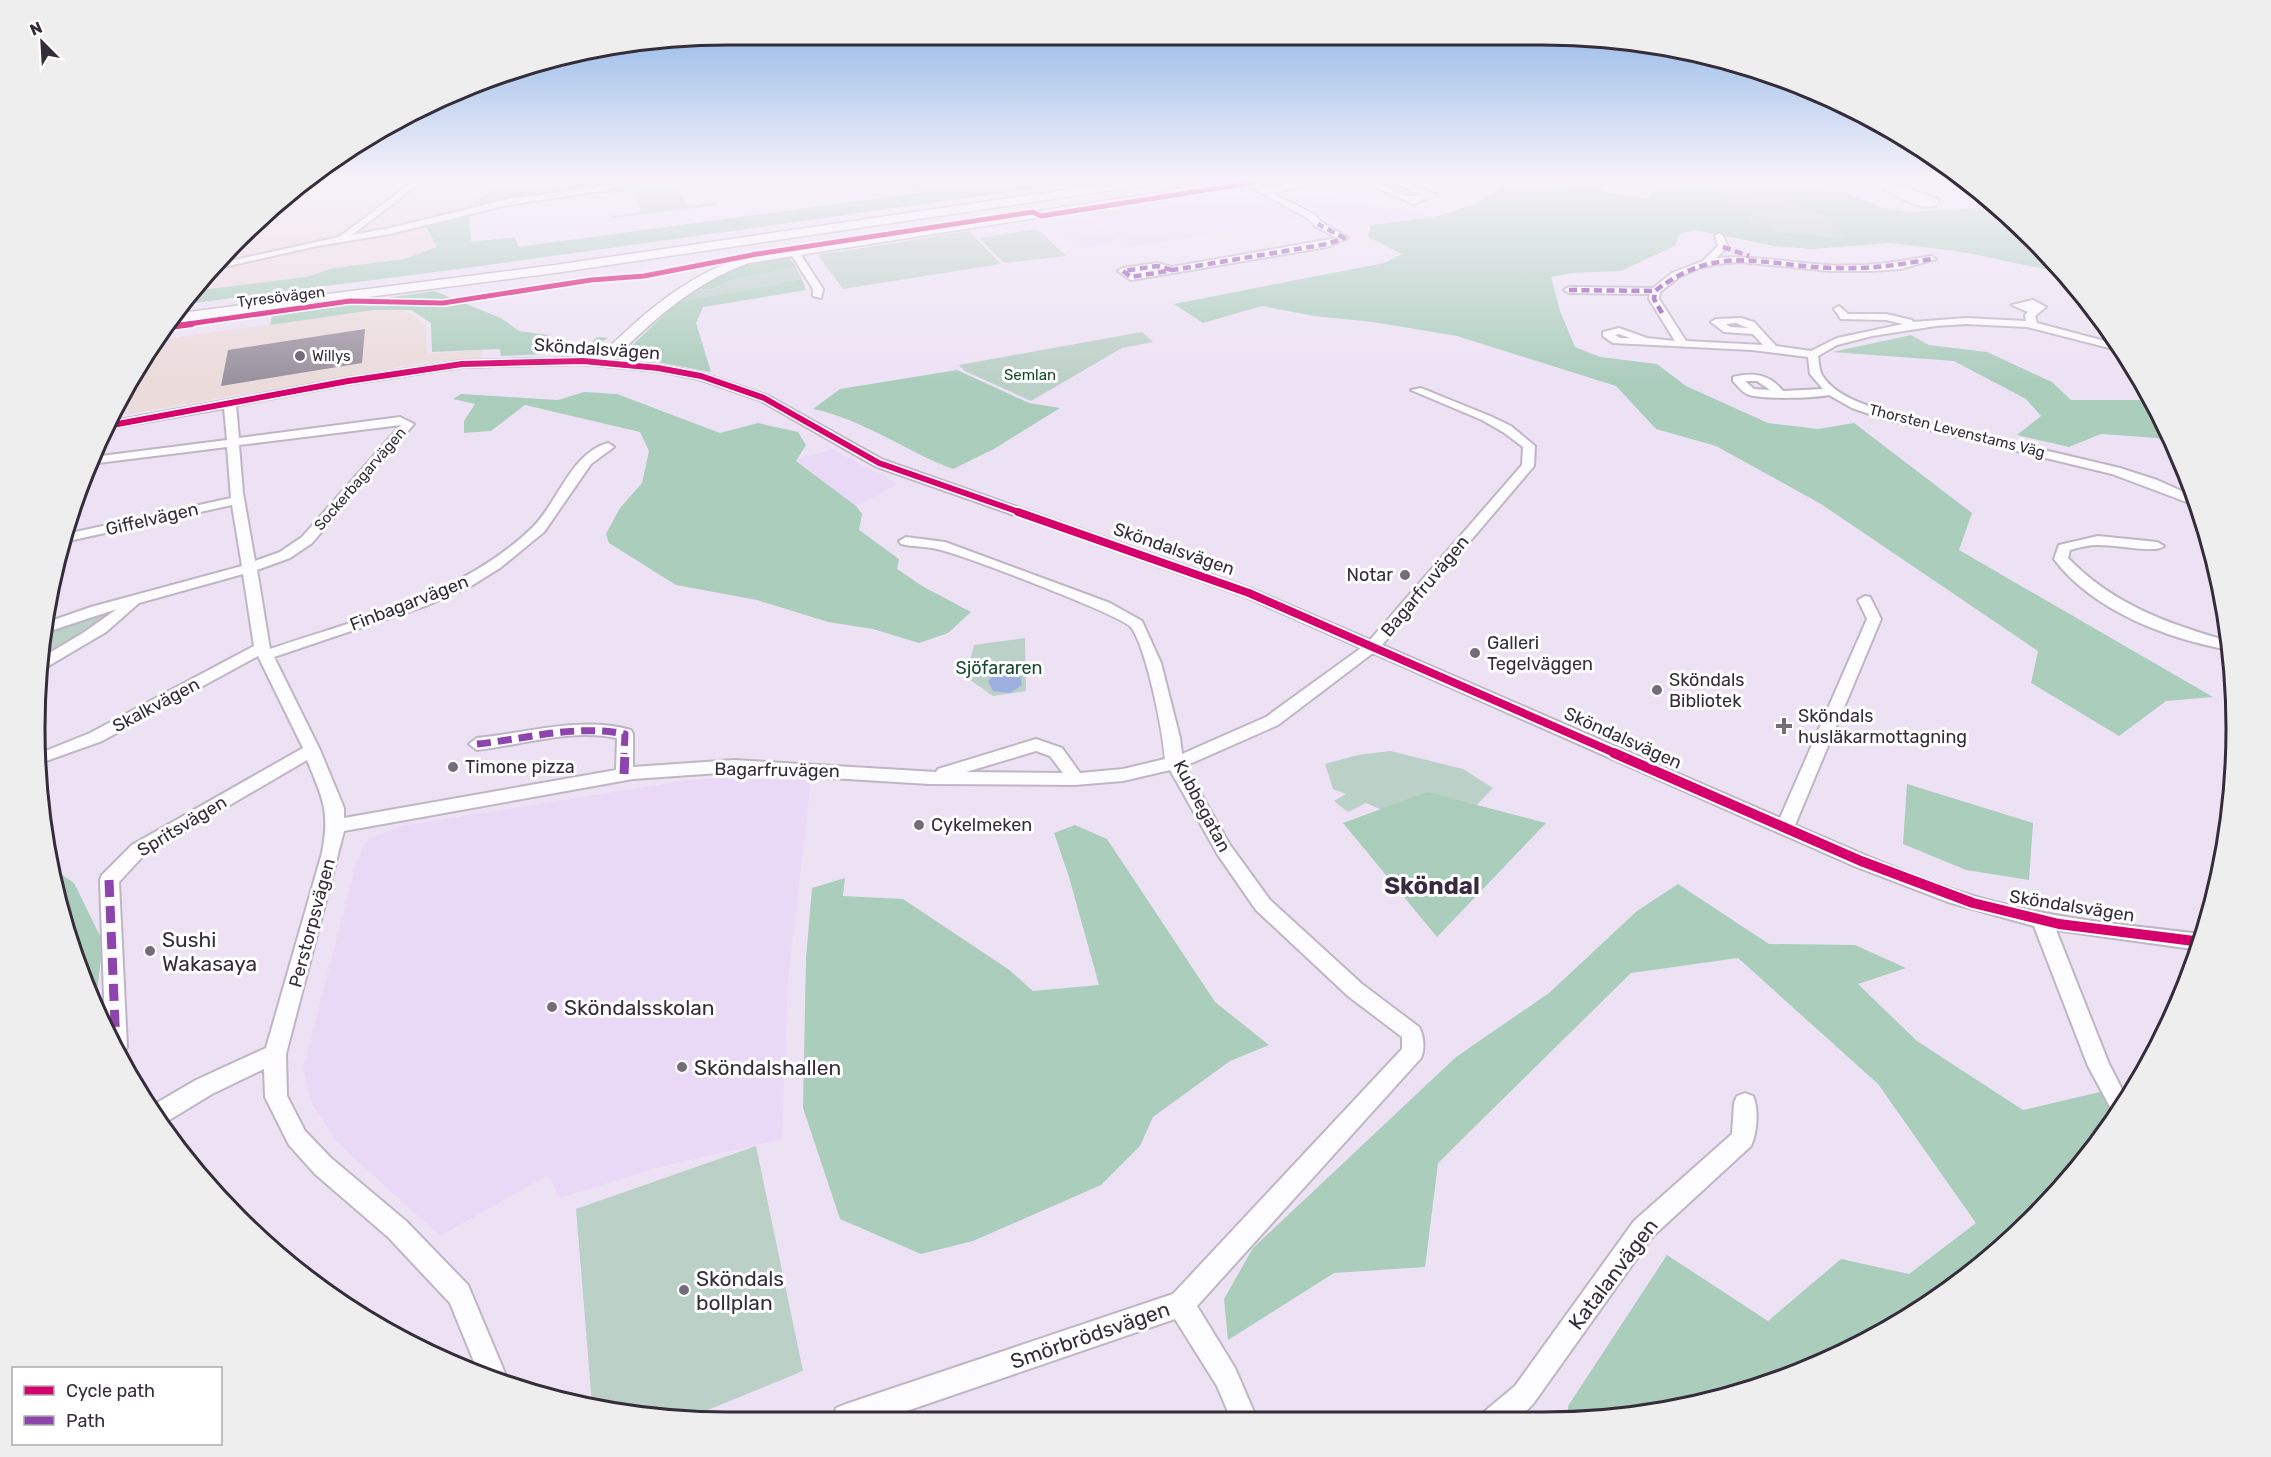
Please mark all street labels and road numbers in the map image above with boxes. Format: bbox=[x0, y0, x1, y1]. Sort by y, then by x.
street label: Tyresövägen bbox=[236, 283, 326, 311]
street label: Sköndalsvägen bbox=[533, 334, 661, 364]
street label: Thorsten Levenstams Väg bbox=[1867, 400, 2047, 462]
street label: Sockerbagarvägen bbox=[310, 424, 410, 534]
street label: Giffelvägen bbox=[103, 498, 201, 540]
street label: Sköndalsvägen bbox=[1111, 518, 1237, 580]
street label: Bagarfruvägen bbox=[1376, 531, 1474, 641]
street label: Finbagarvägen bbox=[347, 570, 471, 636]
street label: Skalkvägen bbox=[109, 673, 203, 737]
street label: Sköndalsvägen bbox=[1561, 702, 1685, 774]
street label: Kubbegatan bbox=[1169, 756, 1235, 856]
street label: Bagarfruvägen bbox=[714, 758, 840, 782]
street label: Spritsvägen bbox=[133, 791, 231, 861]
street label: Perstorpsvägen bbox=[284, 856, 340, 990]
street label: Sköndalsvägen bbox=[2008, 885, 2136, 927]
street label: Katalanvägen bbox=[1563, 1213, 1663, 1335]
street label: Smörbrödsvägen bbox=[1007, 1296, 1173, 1374]

